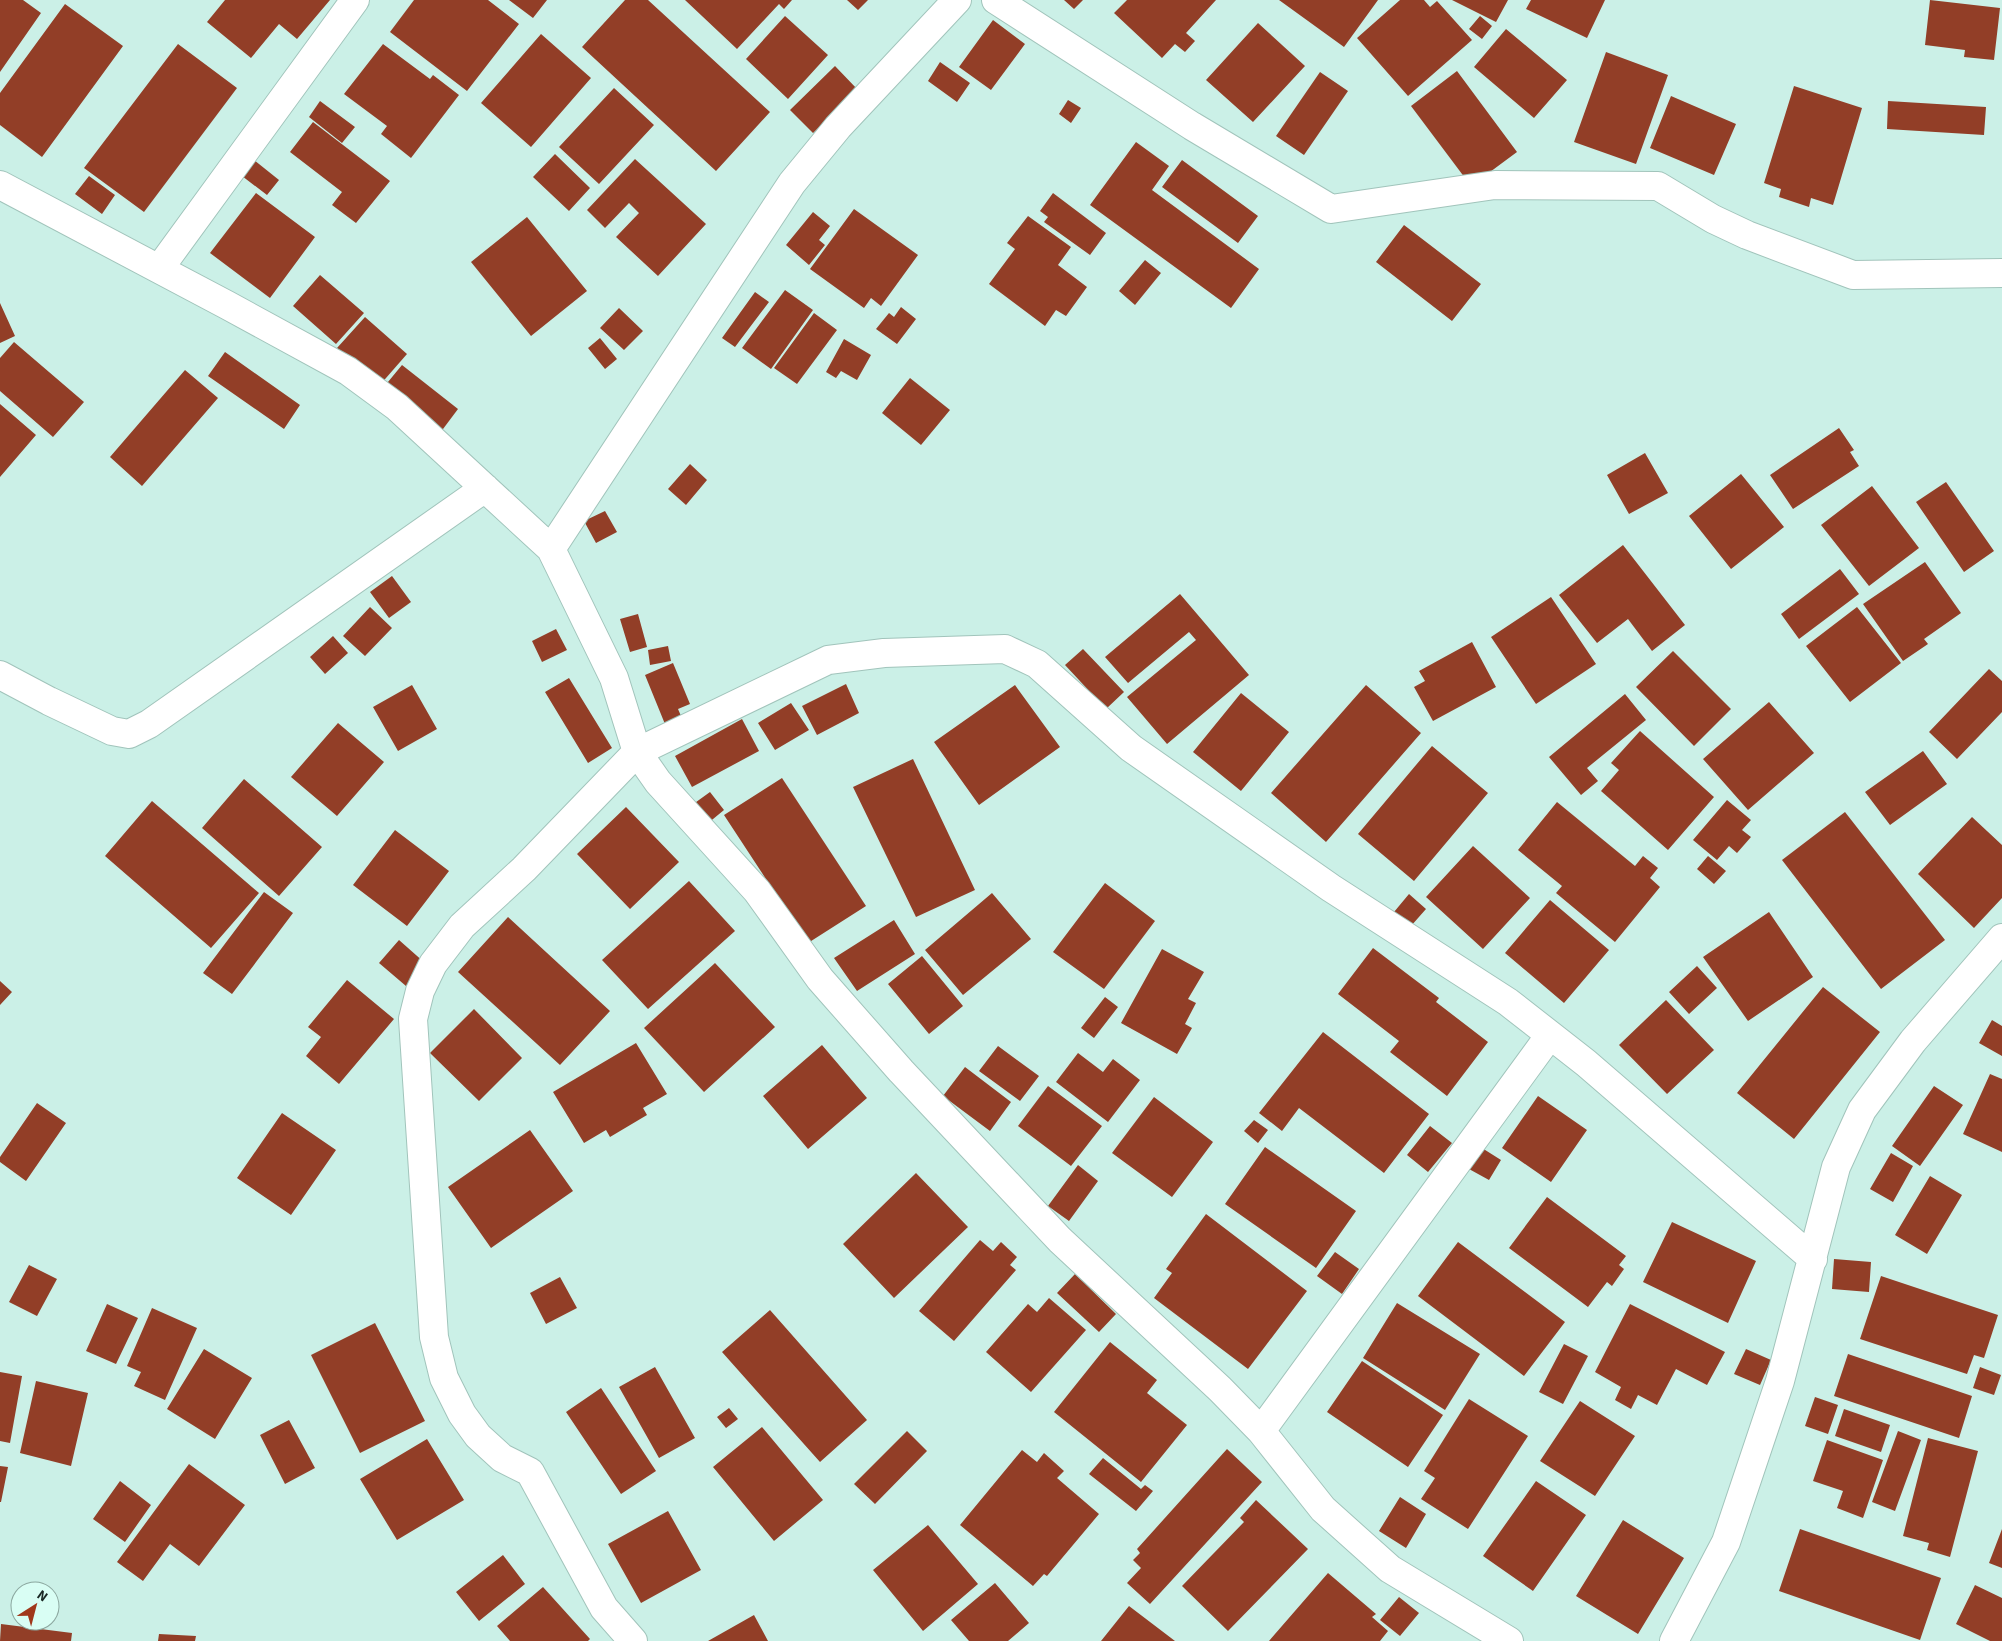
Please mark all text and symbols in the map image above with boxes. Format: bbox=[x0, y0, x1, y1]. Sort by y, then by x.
north arrow bbox=[10, 1581, 60, 1631]
text: N bbox=[32, 1585, 52, 1607]

